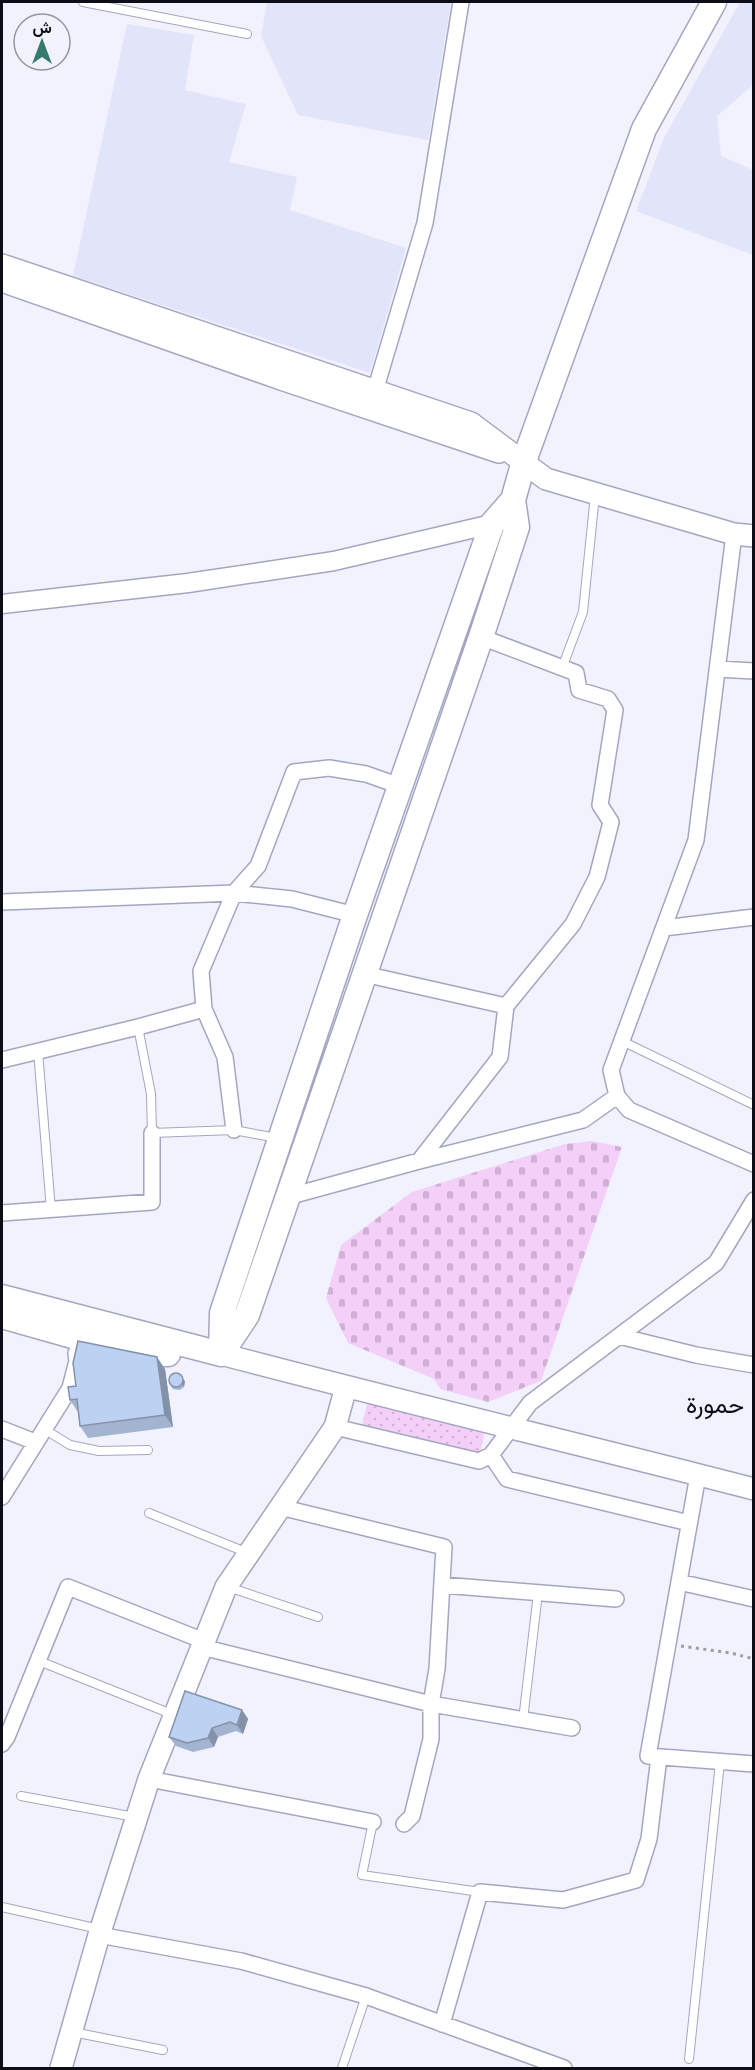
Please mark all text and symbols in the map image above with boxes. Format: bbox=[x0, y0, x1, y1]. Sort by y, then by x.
north arrow bbox=[12, 12, 72, 72]
text: ش bbox=[32, 18, 52, 37]
district label: حمورة bbox=[686, 1391, 744, 1420]

